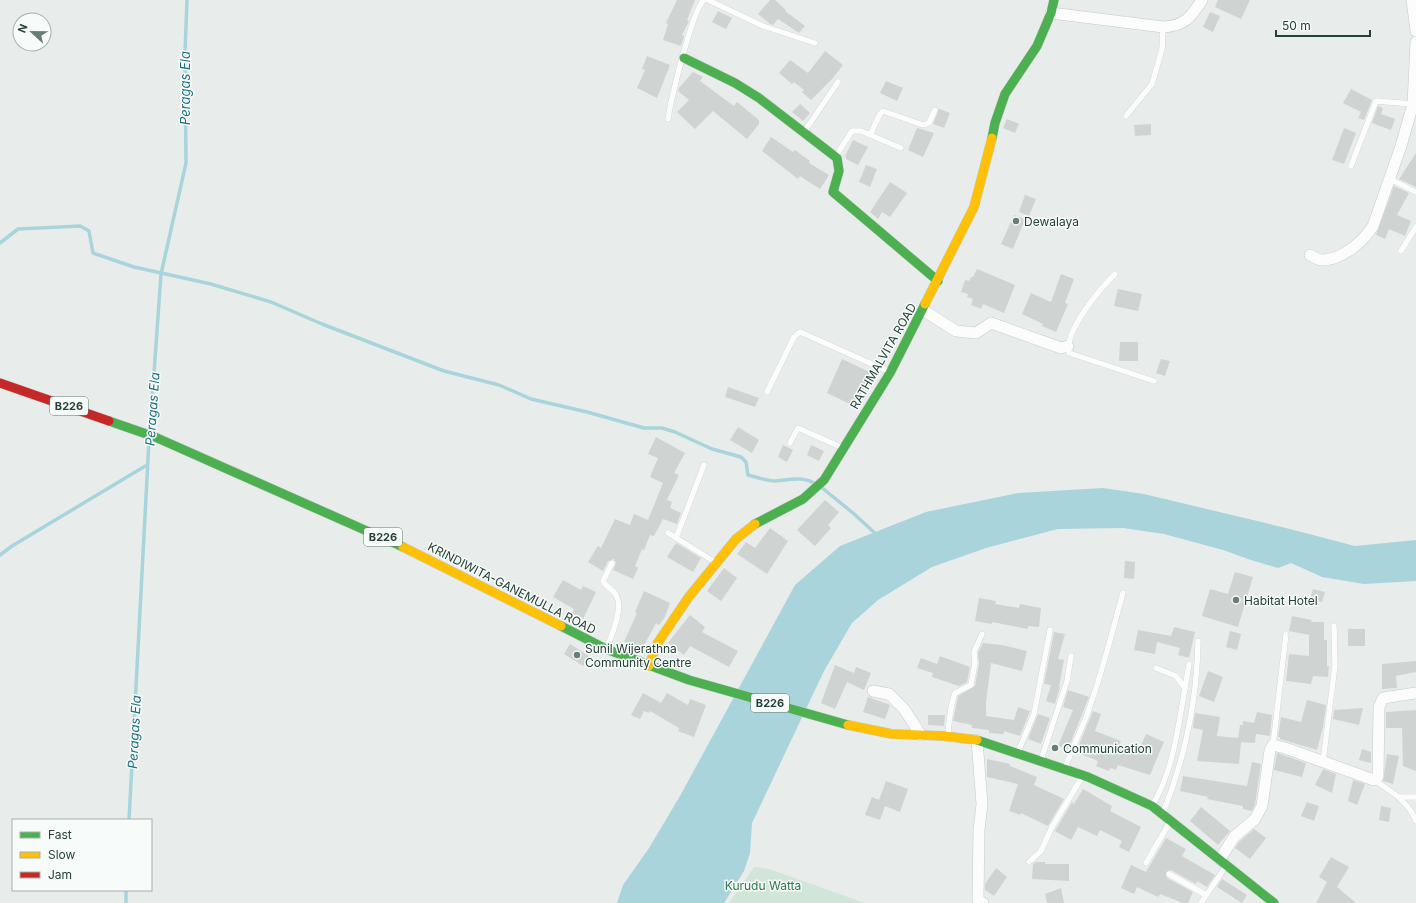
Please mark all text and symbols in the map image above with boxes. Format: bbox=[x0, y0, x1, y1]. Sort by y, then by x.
north arrow bbox=[12, 12, 52, 52]
scale bar bbox=[1276, 12, 1370, 38]
text: 50 m bbox=[1282, 18, 1311, 33]
text: N bbox=[15, 22, 31, 35]
water label: Peragas Ela bbox=[177, 51, 193, 125]
place label: Dewalaya bbox=[1024, 214, 1079, 229]
marker: Dewalaya bbox=[1011, 216, 1021, 226]
street label: RATHMALVITA ROAD bbox=[846, 300, 920, 412]
water label: Peragas Ela bbox=[141, 372, 163, 446]
road number: B226 bbox=[50, 397, 88, 415]
road number: B226 bbox=[364, 528, 402, 546]
street label: KRINDIWITA-GANEMULLA ROAD bbox=[425, 539, 599, 637]
place label: Habitat Hotel bbox=[1244, 593, 1318, 608]
marker: Habitat Hotel bbox=[1231, 595, 1241, 605]
place label: Sunil Wijerathna Community Centre bbox=[585, 641, 691, 670]
marker: Sunil Wijerathna Community Centre bbox=[572, 650, 582, 660]
road number: B226 bbox=[751, 694, 789, 712]
water label: Peragas Ela bbox=[124, 695, 144, 769]
place label: Communication bbox=[1063, 741, 1152, 756]
marker: Communication bbox=[1050, 743, 1060, 753]
legend bbox=[12, 819, 152, 891]
text: Fast bbox=[48, 827, 72, 842]
text: Slow bbox=[48, 847, 76, 862]
text: Jam bbox=[48, 867, 72, 882]
park label: Kurudu Watta bbox=[725, 878, 801, 893]

